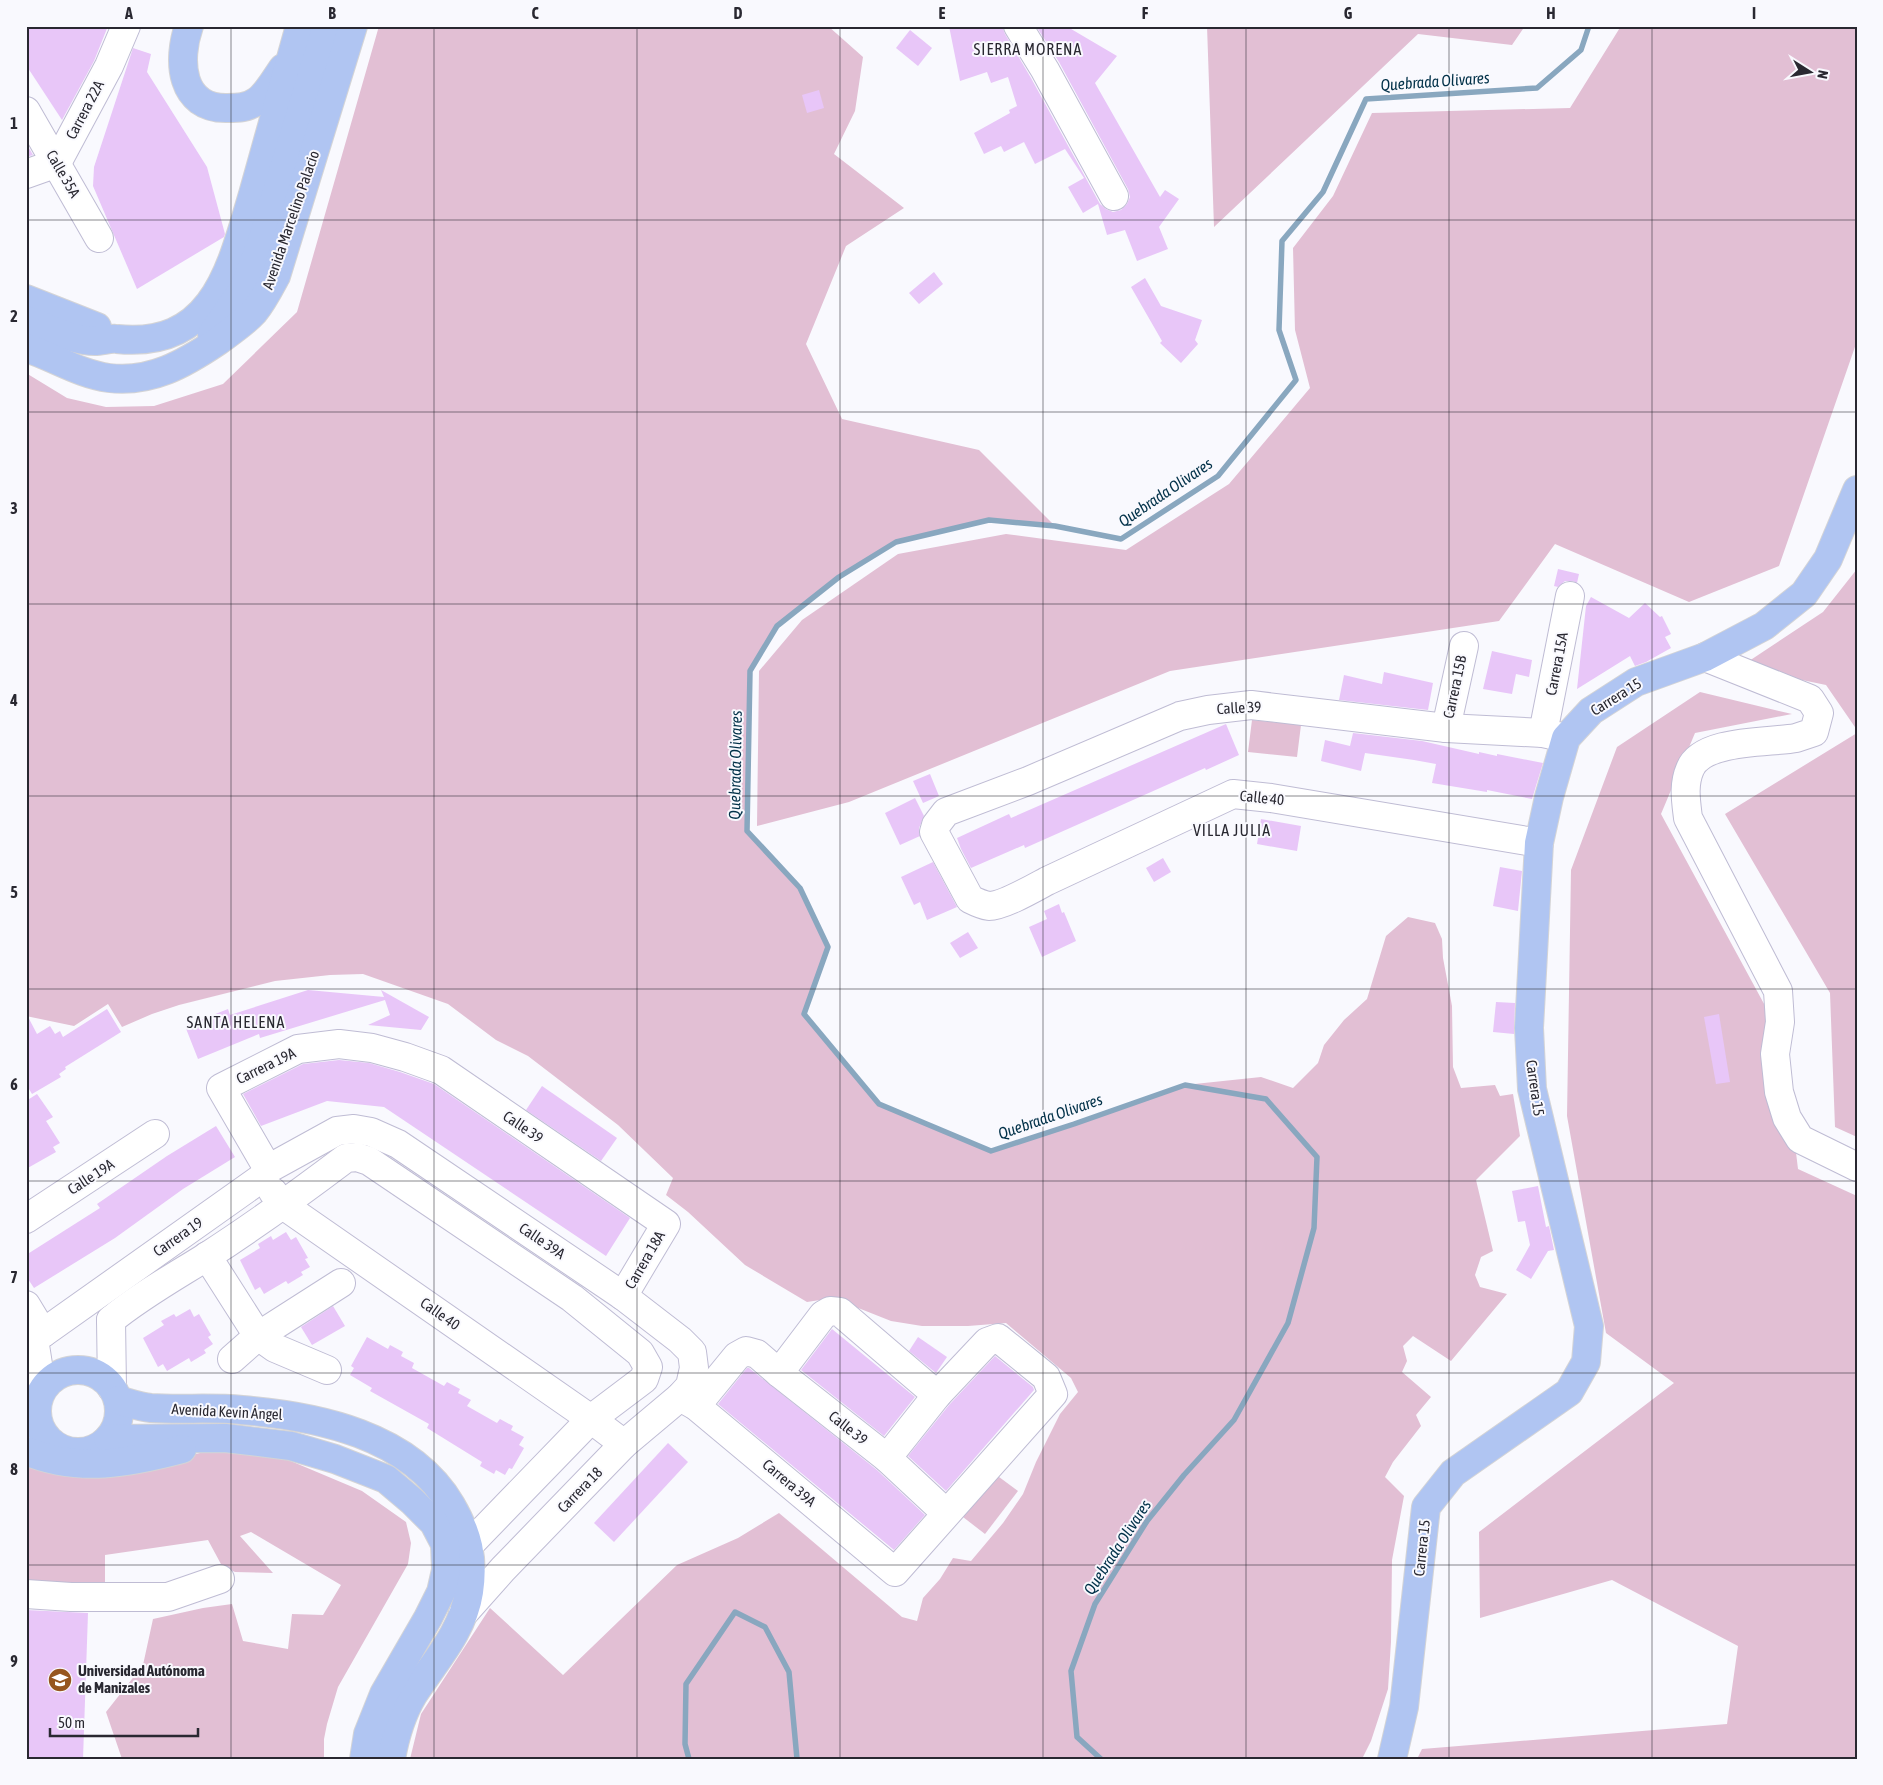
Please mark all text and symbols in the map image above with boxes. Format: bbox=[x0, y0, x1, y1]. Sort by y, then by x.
text: A bbox=[124, 4, 133, 22]
text: B bbox=[328, 4, 336, 22]
text: C bbox=[531, 4, 539, 22]
text: D bbox=[734, 4, 743, 22]
text: E bbox=[939, 4, 946, 22]
text: F bbox=[1142, 4, 1149, 22]
text: G bbox=[1344, 4, 1353, 22]
text: H bbox=[1546, 4, 1556, 22]
text: I bbox=[1752, 4, 1756, 22]
district label: SIERRA MORENA bbox=[974, 40, 1082, 58]
north arrow bbox=[1786, 48, 1836, 98]
water label: Quebrada Olivares bbox=[1380, 68, 1490, 94]
text: N bbox=[1814, 69, 1831, 80]
street label: Carrera 22A bbox=[62, 77, 107, 142]
text: 1 bbox=[10, 114, 18, 132]
street label: Calle 35A bbox=[43, 147, 84, 201]
street label: Avenida Marcelino Palacio bbox=[259, 148, 322, 291]
text: 2 bbox=[10, 307, 18, 325]
water label: Quebrada Olivares bbox=[1115, 454, 1216, 530]
text: 3 bbox=[10, 499, 18, 517]
street label: Carrera 15A bbox=[1542, 630, 1571, 697]
street label: Carrera 15B bbox=[1440, 654, 1469, 720]
street label: Carrera 15 bbox=[1587, 674, 1644, 719]
text: 4 bbox=[9, 691, 18, 709]
street label: Calle 39 bbox=[1216, 698, 1262, 717]
water label: Quebrada Olivares bbox=[725, 710, 745, 820]
street label: Calle 40 bbox=[1239, 787, 1285, 808]
district label: VILLA JULIA bbox=[1193, 821, 1271, 839]
text: 5 bbox=[10, 883, 18, 901]
district label: SANTA HELENA bbox=[187, 1013, 285, 1031]
street label: Carrera 19A bbox=[233, 1044, 299, 1087]
street label: Carrera 15 bbox=[1523, 1059, 1548, 1117]
text: 6 bbox=[10, 1075, 18, 1093]
water label: Quebrada Olivares bbox=[995, 1090, 1105, 1142]
street label: Calle 39 bbox=[500, 1107, 546, 1146]
street label: Calle 19A bbox=[64, 1155, 118, 1198]
street label: Carrera 19 bbox=[150, 1213, 206, 1260]
street label: Calle 39A bbox=[516, 1219, 569, 1262]
street label: Carrera 18A bbox=[621, 1227, 668, 1292]
text: 7 bbox=[10, 1268, 18, 1286]
street label: Calle 40 bbox=[417, 1294, 463, 1333]
street label: Avenida Kevin Ángel bbox=[171, 1400, 283, 1423]
street label: Calle 39 bbox=[826, 1407, 871, 1448]
street label: Carrera 39A bbox=[759, 1456, 820, 1510]
text: 8 bbox=[10, 1460, 18, 1478]
street label: Carrera 18 bbox=[554, 1463, 605, 1516]
water label: Quebrada Olivares bbox=[1080, 1496, 1154, 1598]
street label: Carrera 15 bbox=[1410, 1519, 1433, 1577]
text: 9 bbox=[10, 1652, 18, 1670]
place label: Universidad Autónoma de Manizales bbox=[78, 1662, 205, 1696]
school or university icon: Universidad Autónoma de Manizales bbox=[47, 1667, 73, 1693]
scale bar bbox=[50, 1705, 198, 1737]
text: 50 m bbox=[58, 1714, 85, 1731]

